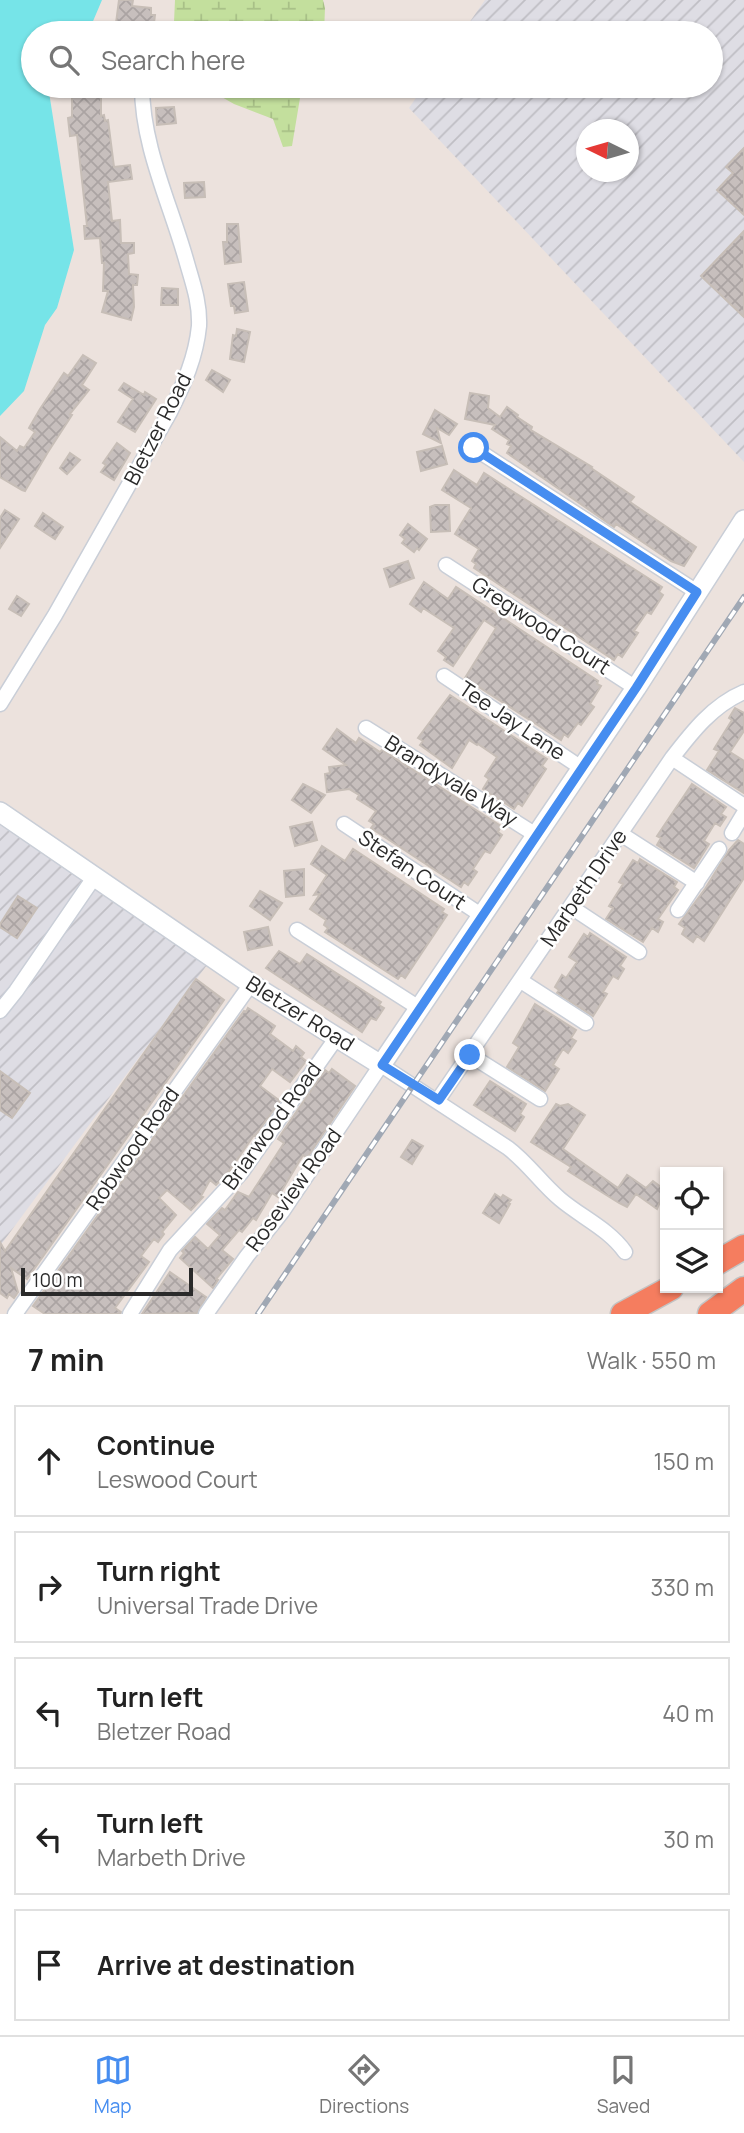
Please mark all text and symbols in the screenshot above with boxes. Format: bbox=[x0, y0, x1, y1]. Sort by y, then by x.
search box bbox=[21, 21, 723, 98]
icon: search bbox=[45, 41, 83, 79]
text: Search here bbox=[101, 42, 246, 78]
north arrow bbox=[576, 119, 639, 182]
street label: Bletzer Road bbox=[117, 368, 197, 490]
route start bbox=[458, 432, 489, 463]
street label: Gregwood Court bbox=[467, 570, 616, 680]
street label: Tee Jay Lane bbox=[454, 674, 571, 766]
street label: Brandyvale Way bbox=[380, 728, 523, 832]
street label: Stefan Court bbox=[353, 823, 472, 916]
street label: Marbeth Drive bbox=[534, 823, 633, 952]
street label: Bletzer Road bbox=[241, 969, 360, 1057]
route end bbox=[454, 1039, 485, 1070]
street label: Briarwood Road bbox=[215, 1056, 327, 1195]
street label: Robwood Road bbox=[79, 1081, 185, 1216]
street label: Roseview Road bbox=[239, 1122, 347, 1257]
map controls bbox=[660, 1167, 723, 1293]
button: locate bbox=[660, 1167, 723, 1230]
button: layers bbox=[660, 1230, 723, 1293]
scale bar bbox=[21, 1265, 192, 1297]
text: 100 m bbox=[32, 1267, 83, 1293]
text: 7 min bbox=[28, 1339, 104, 1380]
text: Walk · 550 m bbox=[587, 1344, 716, 1376]
text: Continue bbox=[97, 1427, 215, 1463]
icon: ahead bbox=[30, 1442, 68, 1480]
text: 150 m bbox=[654, 1445, 714, 1477]
text: Leswood Court bbox=[97, 1463, 258, 1495]
text: Turn right bbox=[97, 1553, 221, 1589]
icon: right bbox=[30, 1568, 68, 1606]
text: 330 m bbox=[650, 1571, 714, 1603]
text: Universal Trade Drive bbox=[97, 1589, 318, 1621]
text: Turn left bbox=[97, 1679, 204, 1715]
icon: left bbox=[30, 1694, 68, 1732]
text: 40 m bbox=[662, 1697, 714, 1729]
text: Bletzer Road bbox=[97, 1715, 231, 1747]
text: Turn left bbox=[97, 1805, 204, 1841]
icon: left bbox=[30, 1820, 68, 1858]
text: 30 m bbox=[663, 1823, 714, 1855]
text: Marbeth Drive bbox=[97, 1841, 246, 1873]
icon: arrive bbox=[30, 1946, 68, 1984]
text: Arrive at destination bbox=[97, 1947, 355, 1983]
tab: Map bbox=[94, 2051, 132, 2119]
tab: Directions bbox=[319, 2051, 409, 2119]
tab: Saved bbox=[597, 2051, 650, 2119]

